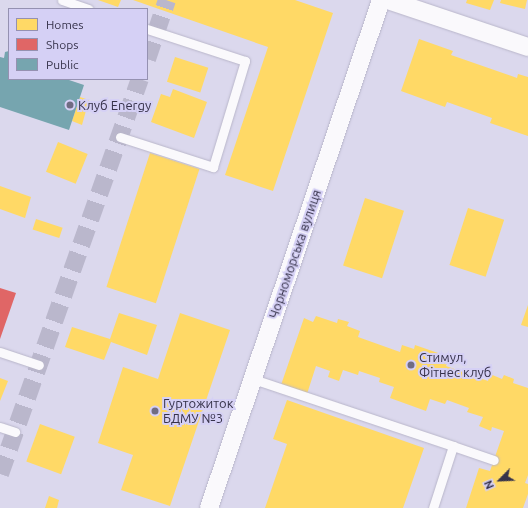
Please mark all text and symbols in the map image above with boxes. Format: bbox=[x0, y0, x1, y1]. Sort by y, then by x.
legend bbox=[8, 8, 148, 80]
text: Homes bbox=[46, 18, 84, 31]
text: Shops bbox=[46, 38, 78, 51]
text: Public bbox=[46, 58, 79, 71]
place label: Клуб Energy bbox=[78, 97, 151, 113]
marker: Клуб Energy bbox=[65, 100, 75, 110]
street label: Чорноморська вулиця bbox=[266, 188, 324, 320]
place label: Стимул, Фітнес клуб bbox=[419, 350, 491, 381]
marker: Стимул, Фітнес клуб bbox=[406, 360, 416, 370]
place label: Гуртожиток БДМУ №3 bbox=[163, 396, 233, 427]
marker: Гуртожиток БДМУ №3 bbox=[150, 406, 160, 416]
north arrow bbox=[480, 460, 520, 500]
text: N bbox=[482, 479, 496, 491]

